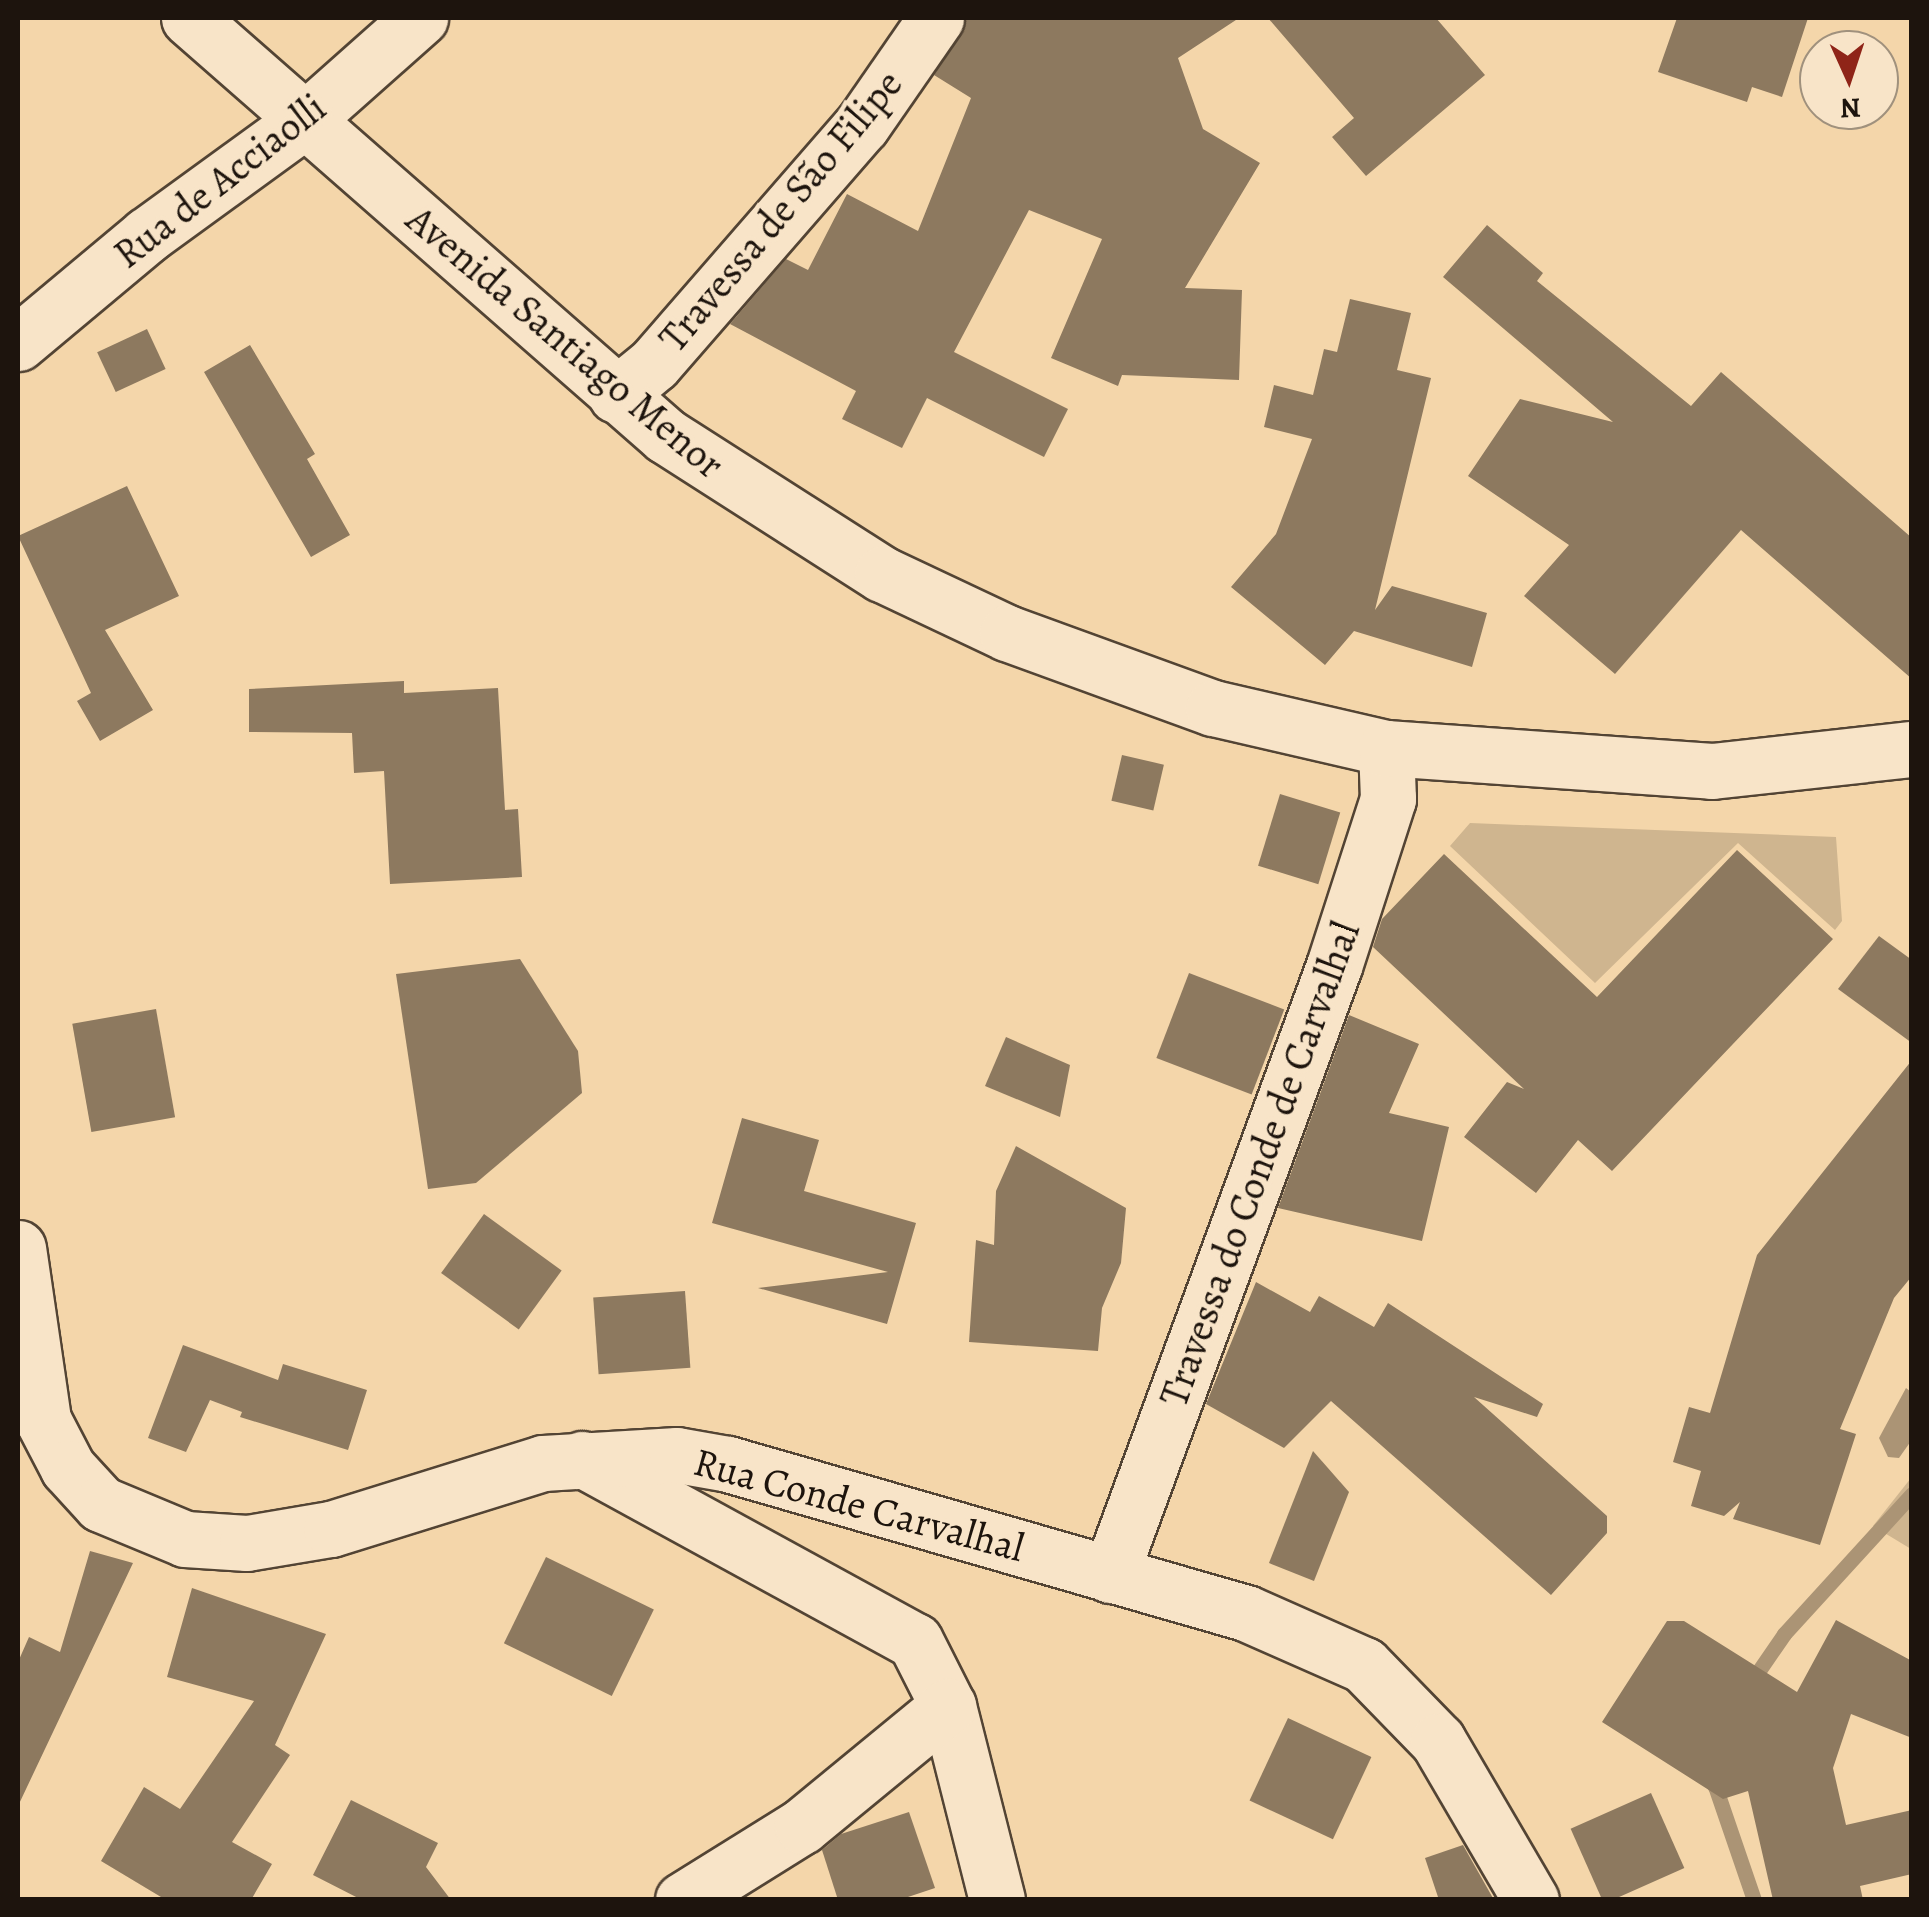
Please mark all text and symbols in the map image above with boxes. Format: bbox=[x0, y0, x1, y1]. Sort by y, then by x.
north arrow bbox=[1799, 30, 1899, 130]
street label: Travessa de São Filipe bbox=[649, 61, 913, 361]
street label: Rua de Acciaolli bbox=[105, 83, 335, 279]
text: N bbox=[1839, 88, 1862, 127]
street label: Avenida Santiago Menor bbox=[397, 195, 733, 489]
street label: Travessa do Conde de Carvalhal bbox=[1150, 915, 1370, 1413]
street label: Rua Conde Carvalhal bbox=[689, 1438, 1029, 1572]

